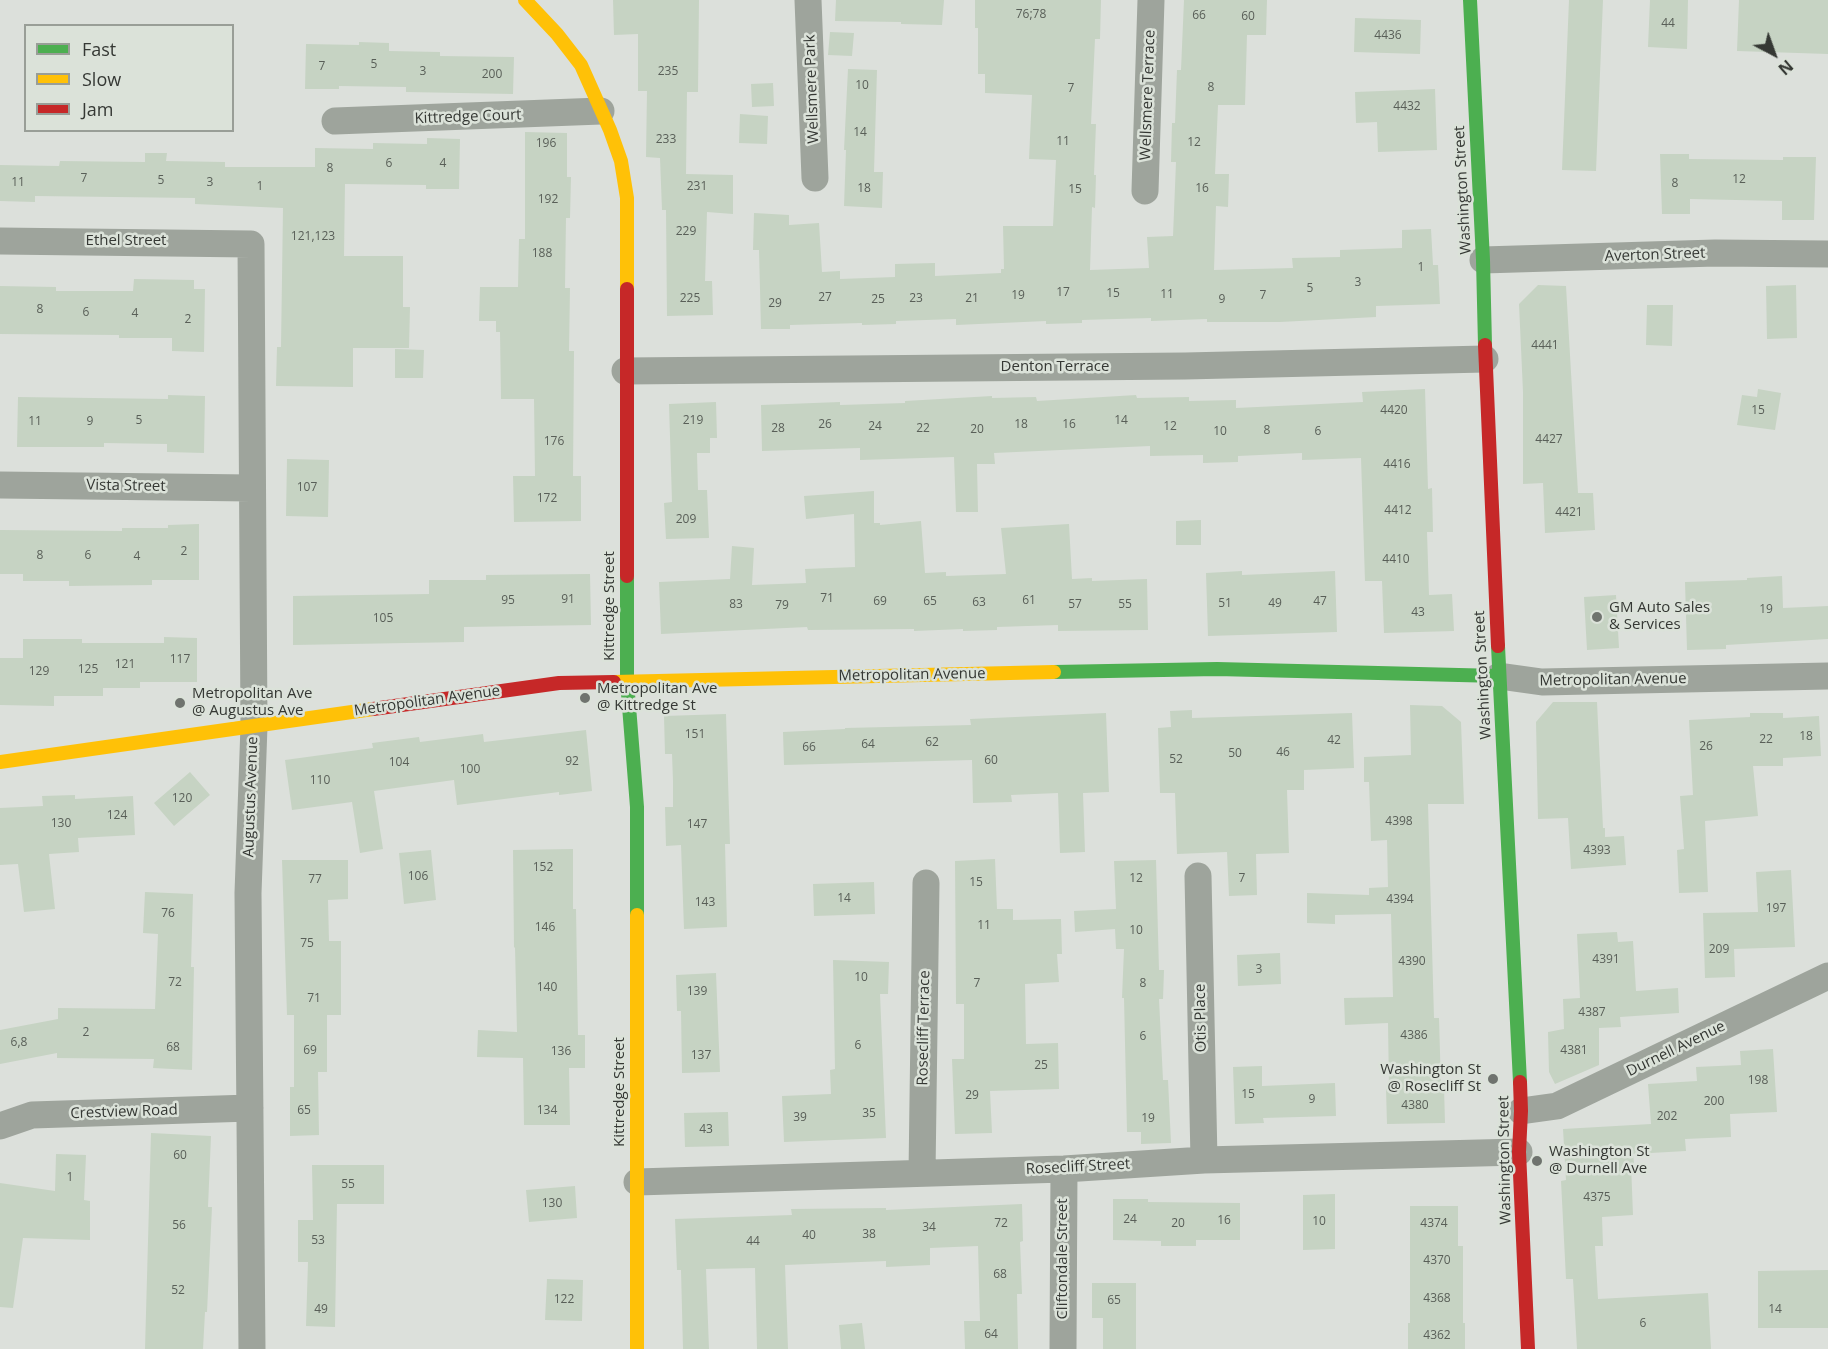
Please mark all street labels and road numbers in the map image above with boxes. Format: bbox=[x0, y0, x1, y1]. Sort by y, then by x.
street label: Wellsmere Terrace bbox=[1137, 29, 1159, 161]
street label: Wellsmere Park bbox=[801, 34, 823, 144]
street label: Kittredge Court bbox=[414, 106, 522, 128]
street label: Washington Street bbox=[1451, 125, 1475, 255]
street label: Ethel Street bbox=[86, 232, 166, 250]
street label: Averton Street bbox=[1604, 244, 1706, 266]
street label: Denton Terrace bbox=[1001, 358, 1109, 376]
street label: Vista Street bbox=[86, 476, 166, 496]
street label: Kittredge Street bbox=[601, 551, 619, 661]
street label: Washington Street bbox=[1471, 610, 1495, 740]
street label: Metropolitan Avenue bbox=[838, 665, 986, 685]
street label: Metropolitan Avenue bbox=[1539, 670, 1687, 690]
street label: Metropolitan Avenue bbox=[353, 682, 501, 720]
street label: Augustus Avenue bbox=[240, 736, 262, 858]
street label: Rosecliff Terrace bbox=[914, 970, 934, 1086]
street label: Otis Place bbox=[1191, 984, 1211, 1052]
street label: Durnell Avenue bbox=[1624, 1017, 1728, 1081]
street label: Kittredge Street bbox=[611, 1037, 629, 1147]
street label: Washington Street bbox=[1495, 1095, 1515, 1225]
street label: Crestview Road bbox=[70, 1101, 178, 1123]
street label: Rosecliff Street bbox=[1025, 1155, 1131, 1179]
street label: Cliftondale Street bbox=[1054, 1198, 1072, 1320]

